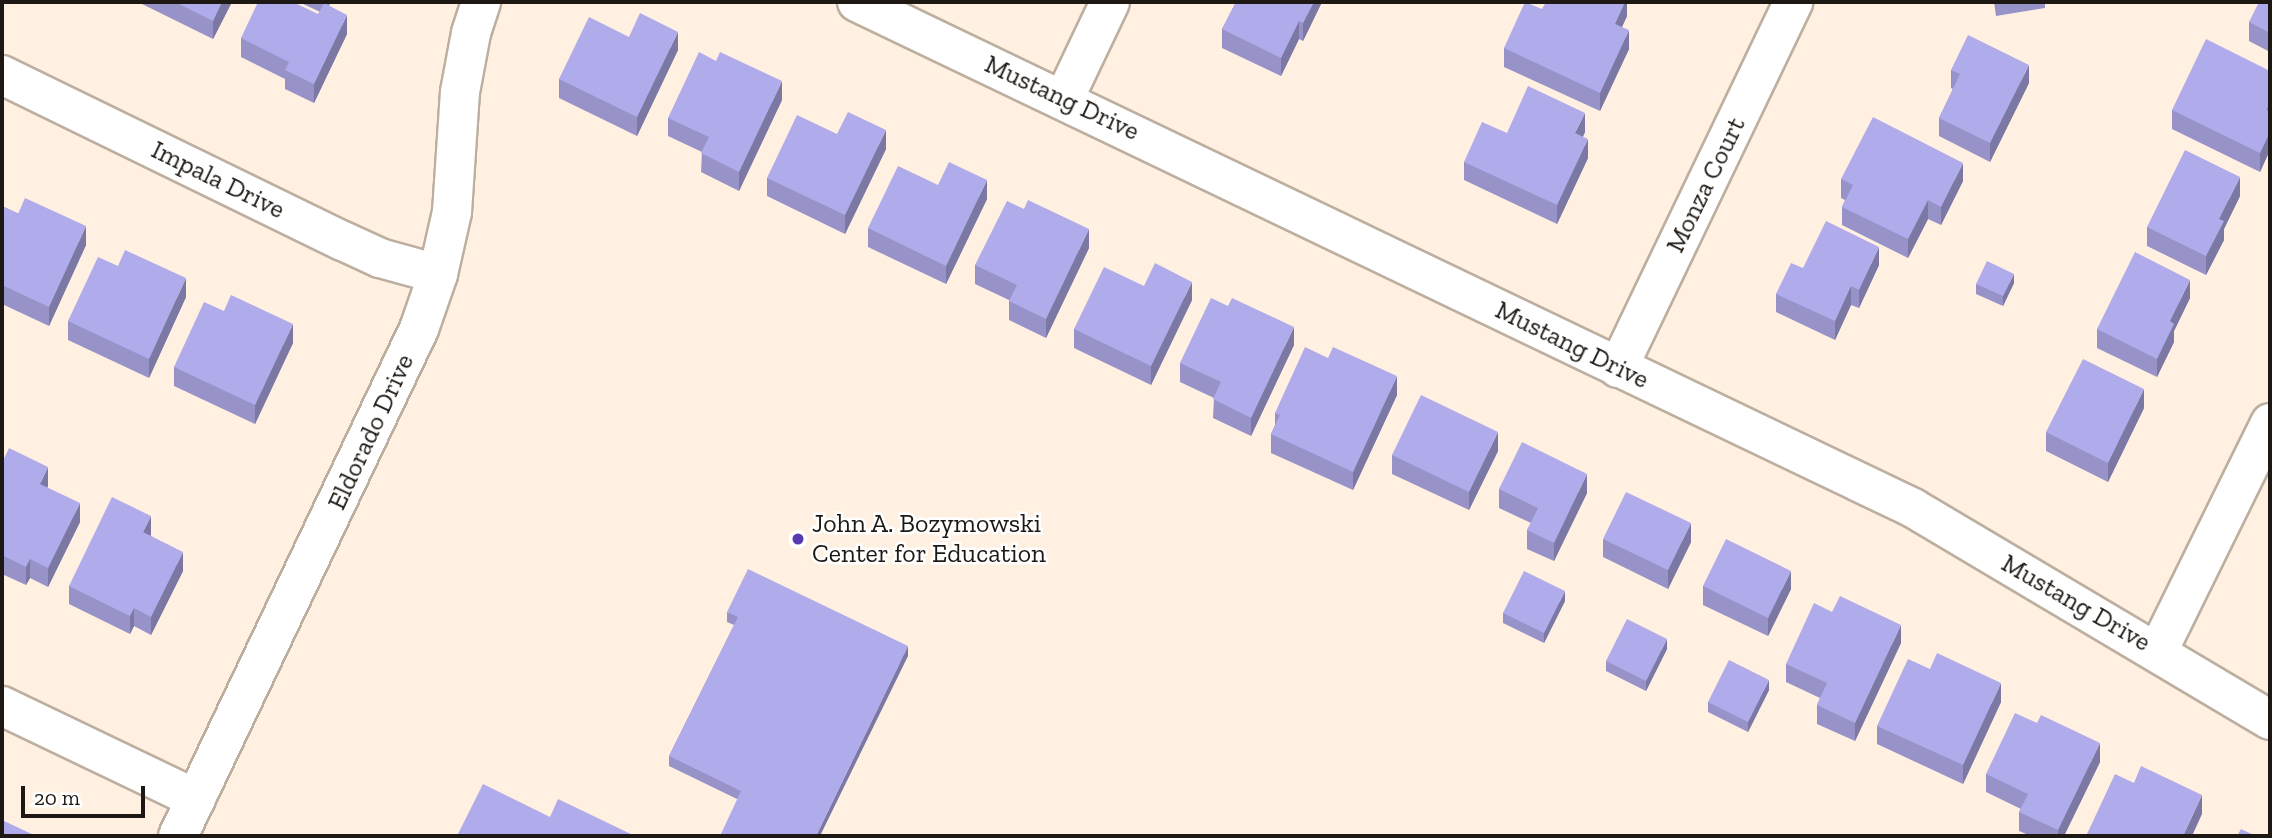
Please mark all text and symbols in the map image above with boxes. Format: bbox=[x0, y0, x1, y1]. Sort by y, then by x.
street label: Mustang Drive bbox=[980, 49, 1144, 147]
street label: Monza Court bbox=[1660, 112, 1752, 258]
street label: Impala Drive bbox=[146, 134, 290, 226]
street label: Mustang Drive bbox=[1490, 294, 1654, 396]
street label: Eldorado Drive bbox=[321, 349, 421, 515]
place label: John A. Bozymowski Center for Education bbox=[812, 508, 1047, 570]
marker: John A. Bozymowski Center for Education bbox=[790, 531, 806, 547]
street label: Mustang Drive bbox=[1996, 548, 2156, 658]
scale bar bbox=[24, 772, 149, 816]
text: 20 m bbox=[34, 785, 80, 810]

